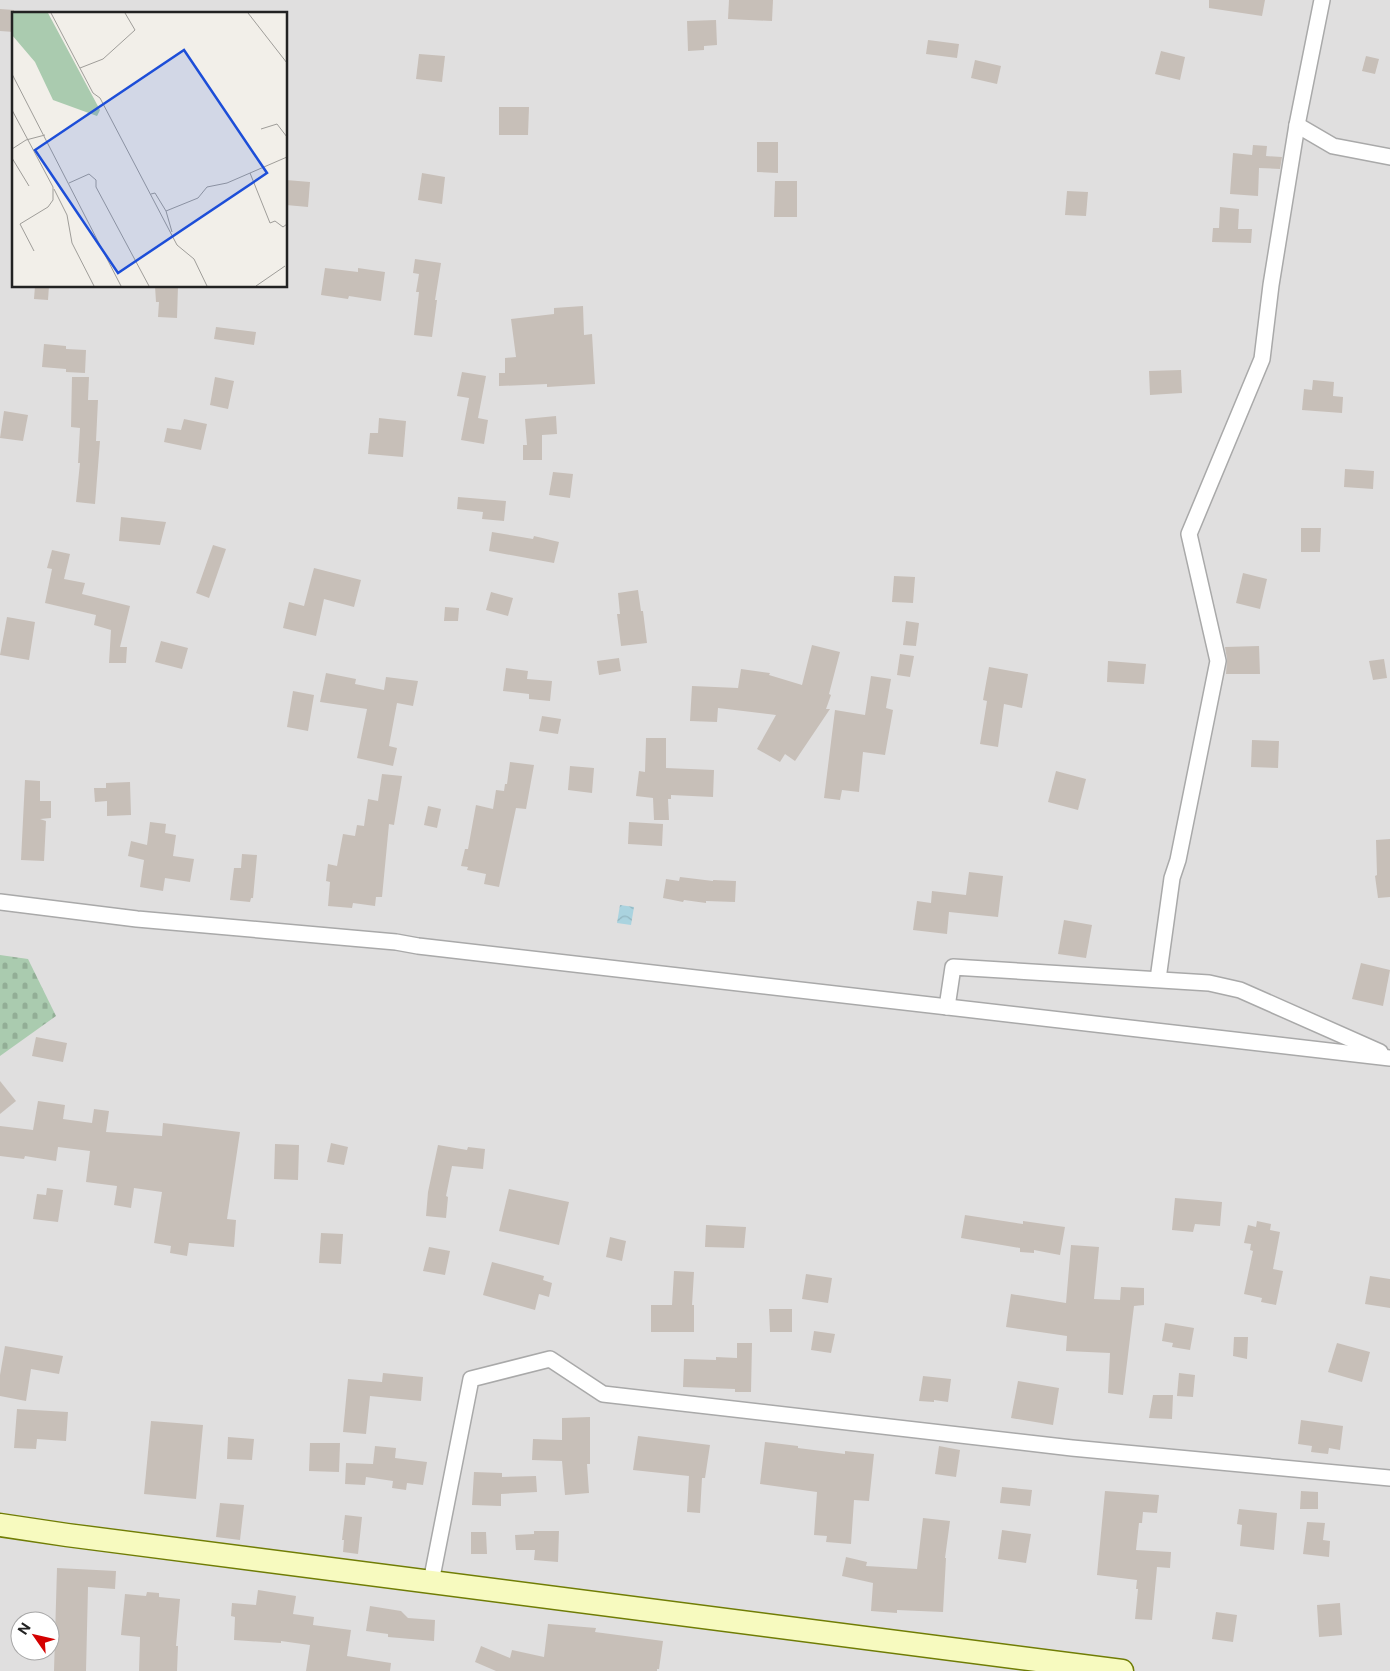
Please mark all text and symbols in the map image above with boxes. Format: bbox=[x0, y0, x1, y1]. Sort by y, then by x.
inset map bbox=[12, 12, 288, 288]
north arrow bbox=[10, 1611, 60, 1661]
text: N bbox=[15, 1620, 34, 1638]

